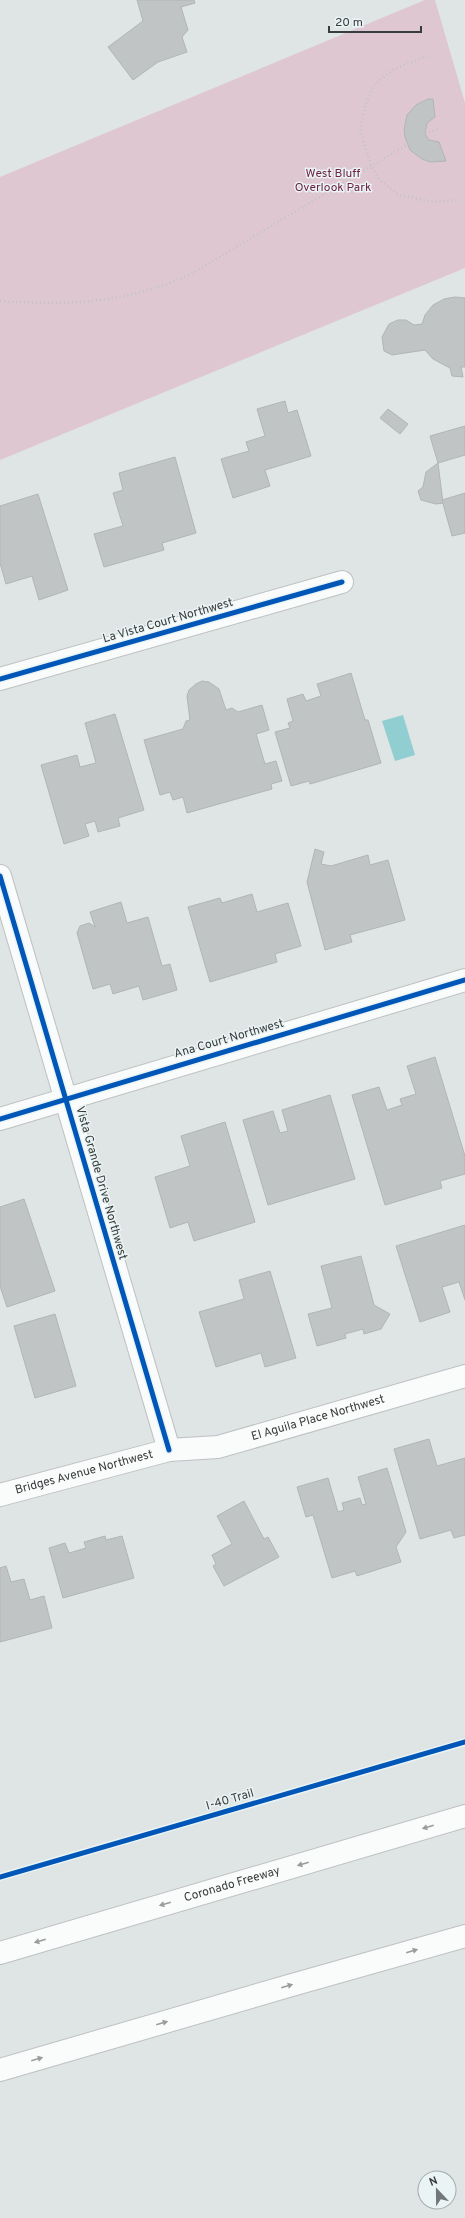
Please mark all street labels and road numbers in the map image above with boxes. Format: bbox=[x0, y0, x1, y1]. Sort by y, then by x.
street label: La Vista Court Northwest bbox=[101, 595, 235, 647]
street label: Ana Court Northwest bbox=[172, 1016, 286, 1062]
street label: Vista Grande Drive Northwest bbox=[71, 1104, 131, 1262]
street label: El Aguila Place Northwest bbox=[249, 1391, 387, 1445]
street label: Bridges Avenue Northwest bbox=[13, 1447, 155, 1499]
street label: I-40 Trail bbox=[204, 1786, 256, 1814]
street label: Coronado Freeway bbox=[182, 1863, 282, 1906]

